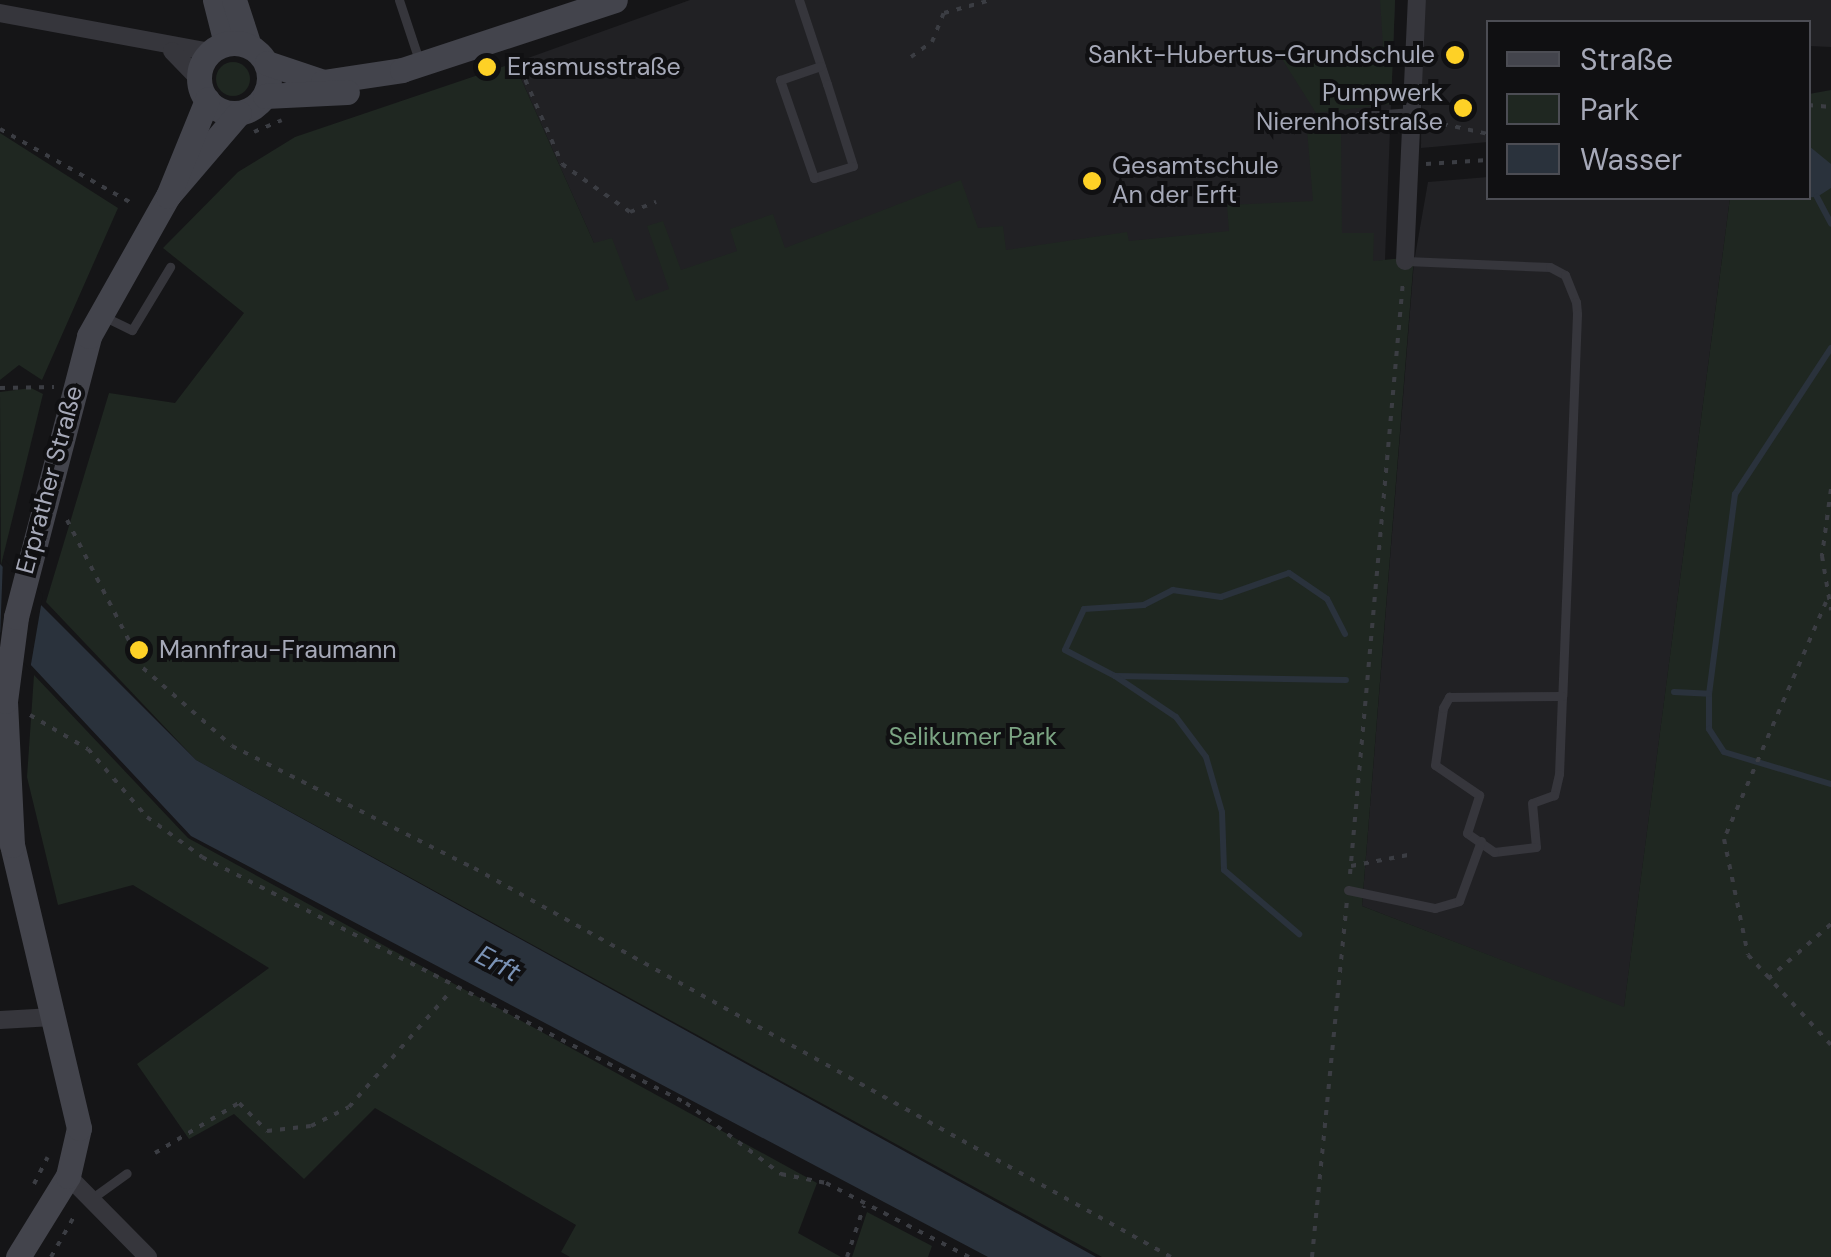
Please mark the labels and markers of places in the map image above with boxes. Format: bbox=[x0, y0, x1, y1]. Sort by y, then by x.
place label: Sankt-Hubertus-Grundschule bbox=[1088, 40, 1435, 70]
marker: Sankt-Hubertus-Grundschule bbox=[1444, 44, 1466, 66]
place label: Erasmusstraße bbox=[507, 52, 681, 82]
marker: Erasmusstraße bbox=[476, 56, 498, 78]
place label: Pumpwerk Nierenhofstraße bbox=[1256, 79, 1443, 138]
marker: Pumpwerk Nierenhofstraße bbox=[1452, 97, 1474, 119]
place label: Gesamtschule An der Erft bbox=[1112, 152, 1279, 211]
marker: Gesamtschule An der Erft bbox=[1081, 170, 1103, 192]
place label: Mannfrau-Fraumann bbox=[159, 635, 397, 665]
marker: Mannfrau-Fraumann bbox=[128, 639, 150, 661]

